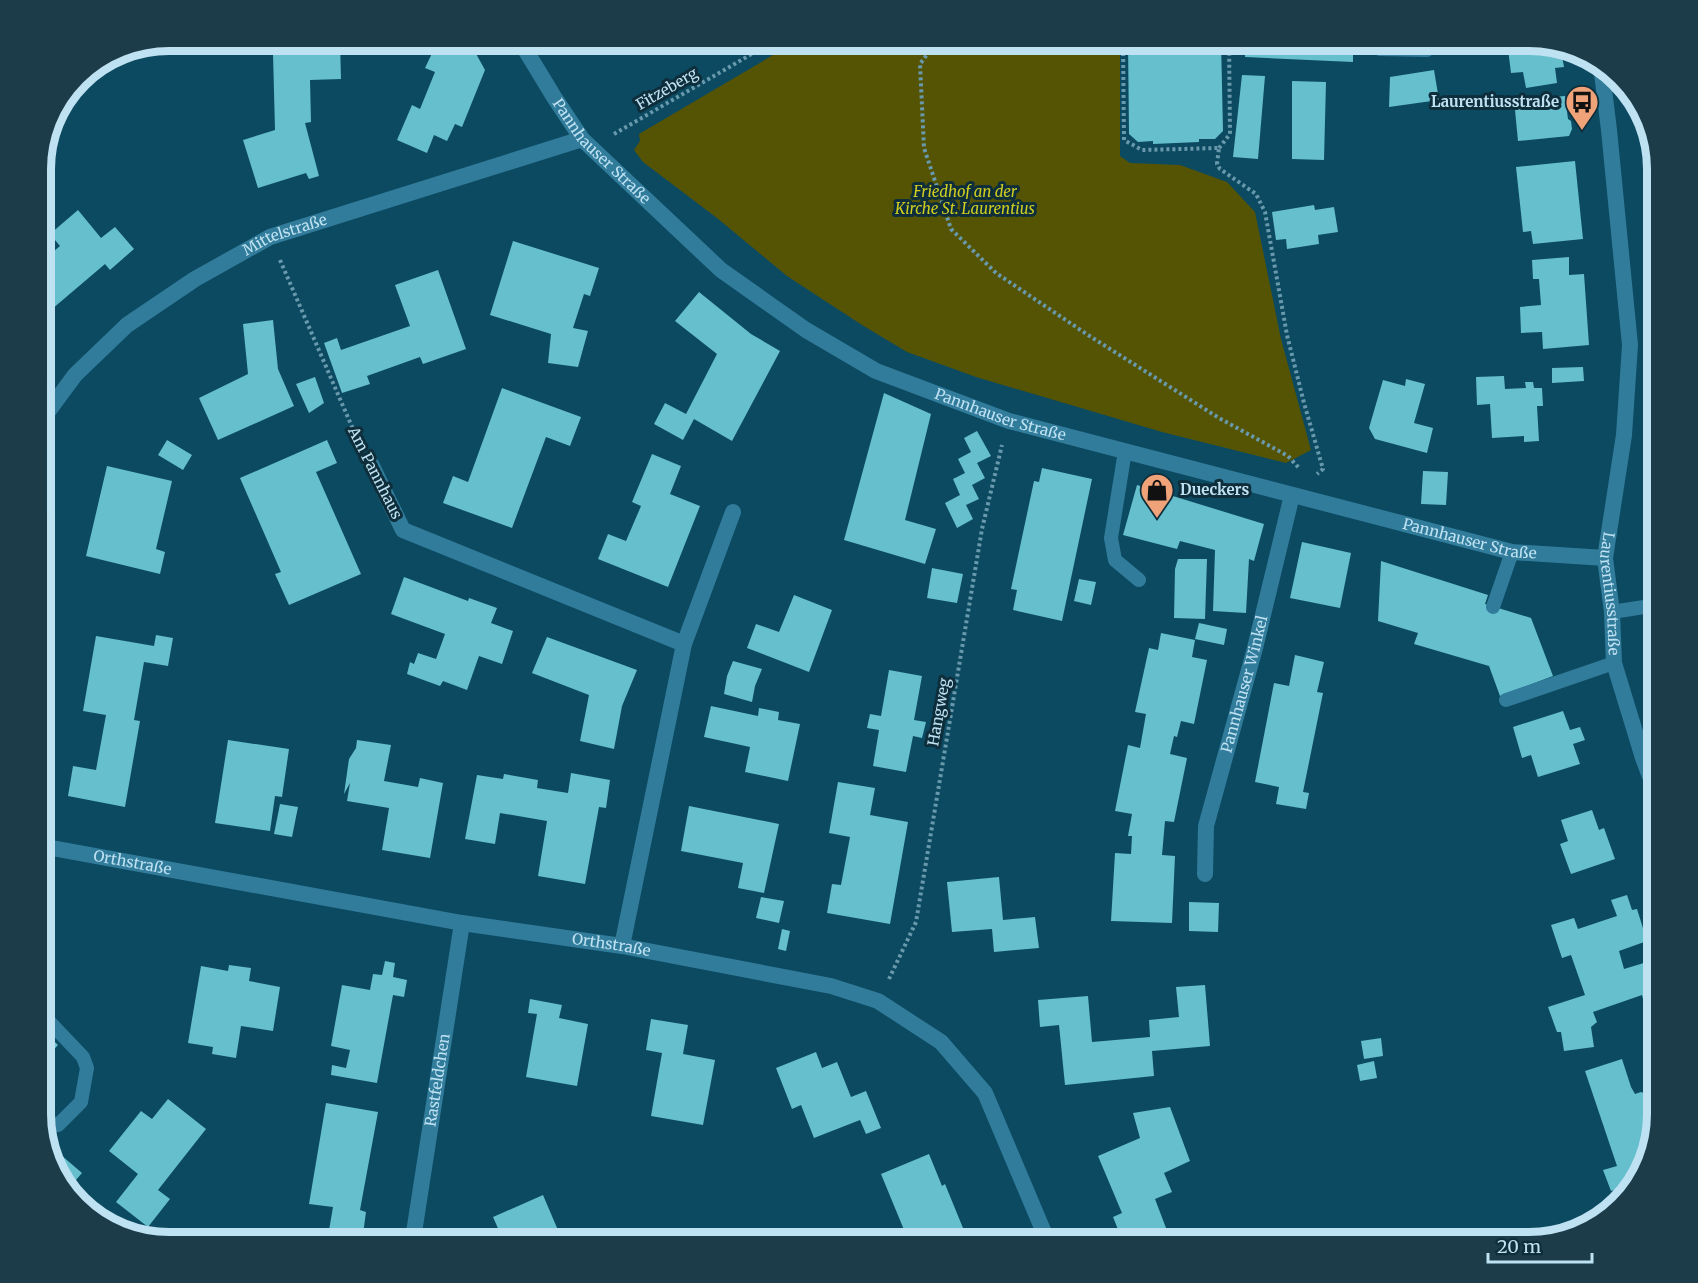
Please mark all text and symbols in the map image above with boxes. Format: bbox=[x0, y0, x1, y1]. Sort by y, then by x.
street label: Fitzeberg bbox=[633, 63, 701, 114]
bus stop icon: Laurentiusstraße bbox=[1564, 84, 1600, 131]
place label: Laurentiusstraße bbox=[1431, 92, 1559, 111]
street label: Pannhauser Straße bbox=[549, 95, 655, 208]
park label: Friedhof an der Kirche St. Laurentius bbox=[894, 182, 1035, 218]
street label: Mittelstraße bbox=[239, 210, 329, 260]
street label: Pannhauser Straße bbox=[932, 384, 1068, 444]
street label: Am Pannhaus bbox=[344, 423, 407, 522]
shop icon: Dueckers bbox=[1139, 472, 1175, 519]
place label: Dueckers bbox=[1180, 480, 1249, 499]
street label: Pannhauser Straße bbox=[1401, 514, 1537, 563]
street label: Laurentiusstraße bbox=[1596, 531, 1624, 656]
street label: Pannhauser Winkel bbox=[1217, 613, 1272, 755]
street label: Hangweg bbox=[923, 676, 954, 747]
street label: Orthstraße bbox=[92, 846, 173, 879]
street label: Orthstraße bbox=[571, 929, 652, 960]
street label: Rastfeldchen bbox=[421, 1032, 454, 1128]
scale bar bbox=[1488, 1226, 1592, 1264]
text: 20 m bbox=[1497, 1235, 1541, 1258]

